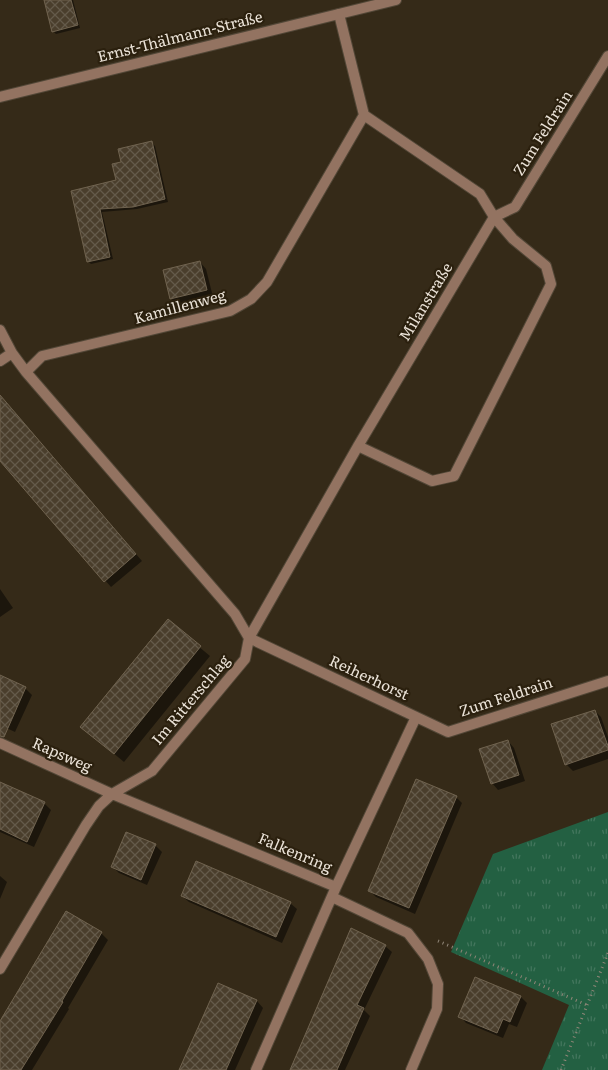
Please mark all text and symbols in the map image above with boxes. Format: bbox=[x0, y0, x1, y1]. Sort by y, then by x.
street label: Ernst-Thälmann-Straße bbox=[95, 4, 265, 67]
street label: Zum Feldrain bbox=[506, 85, 577, 179]
street label: Milanstraße bbox=[392, 257, 457, 345]
street label: Kamillenweg bbox=[131, 282, 229, 329]
street label: Im Ritterschlag bbox=[145, 648, 235, 749]
street label: Reiherhorst bbox=[326, 648, 413, 705]
street label: Zum Feldrain bbox=[456, 670, 555, 722]
street label: Rapsweg bbox=[29, 730, 97, 777]
street label: Falkenring bbox=[255, 826, 337, 878]

